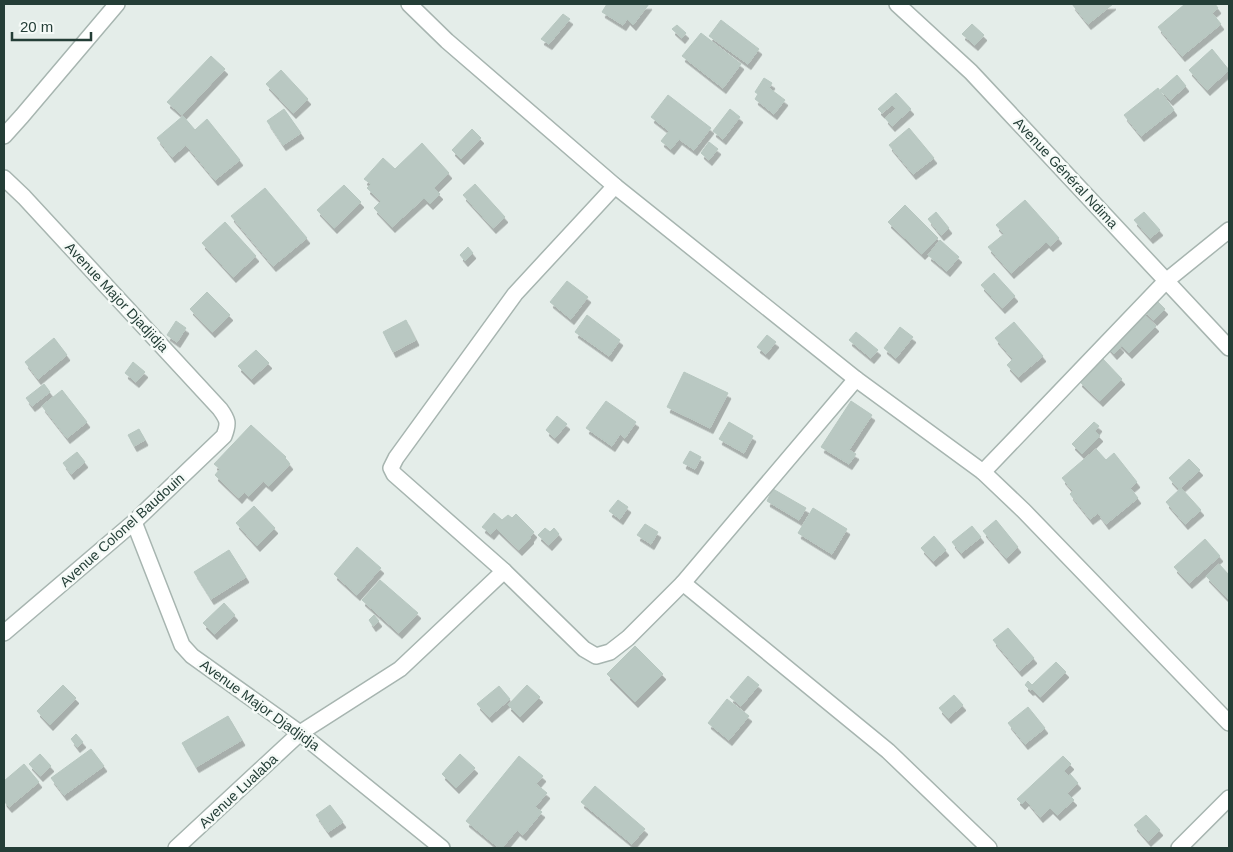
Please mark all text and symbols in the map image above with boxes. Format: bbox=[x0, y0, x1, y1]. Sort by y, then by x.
scale bar bbox=[12, 10, 91, 42]
text: 20 m bbox=[20, 18, 53, 35]
street label: Avenue Général Ndima bbox=[1011, 114, 1122, 232]
street label: Avenue Major Djadjidja bbox=[62, 239, 172, 355]
street label: Avenue Colonel Baudouin bbox=[57, 470, 187, 590]
street label: Avenue Major Djadjidja bbox=[197, 656, 323, 754]
street label: Avenue Lualaba bbox=[196, 751, 281, 831]

